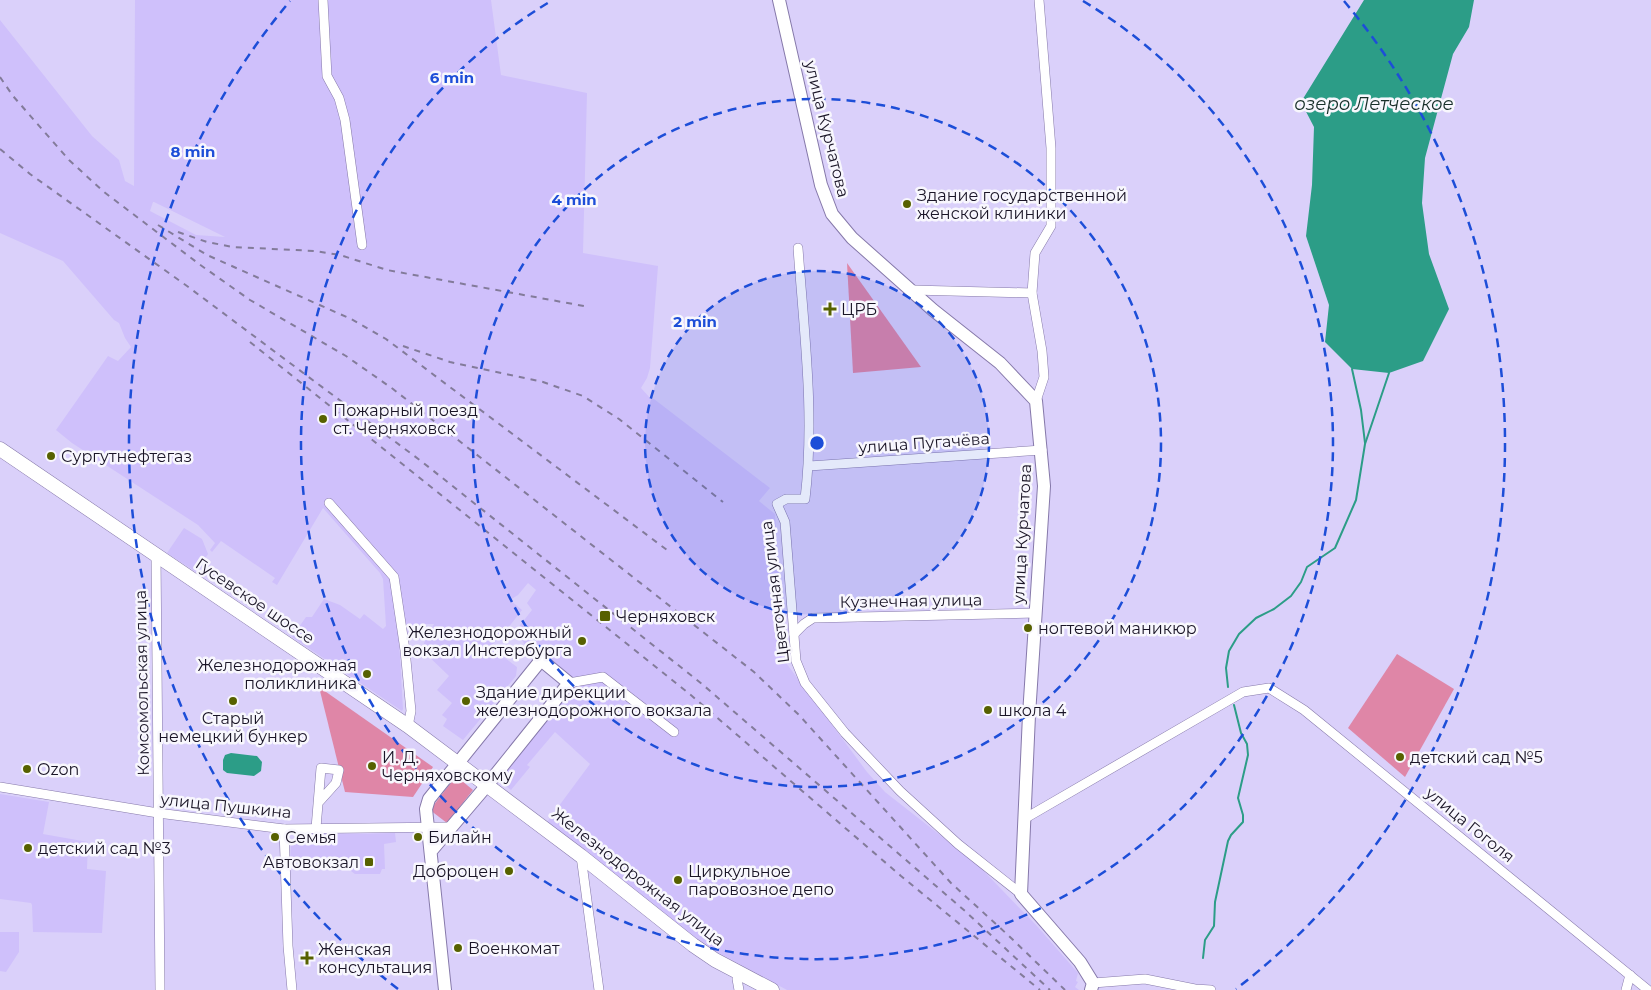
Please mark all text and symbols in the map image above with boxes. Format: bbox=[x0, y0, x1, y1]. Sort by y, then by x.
street label: улица Курчатова bbox=[801, 58, 853, 199]
text: 6 min bbox=[430, 68, 474, 87]
water label: озеро Летческое bbox=[1294, 93, 1454, 115]
text: 8 min bbox=[171, 142, 215, 161]
place label: Здание государственной женской клиники bbox=[917, 186, 1127, 223]
text: 4 min bbox=[551, 190, 597, 209]
marker: Здание государственной женской клиники bbox=[901, 198, 913, 210]
place label: ЦРБ bbox=[841, 300, 877, 319]
marker: ЦРБ bbox=[823, 302, 837, 316]
text: 2 min bbox=[673, 312, 717, 331]
place label: Пожарный поезд ст. Черняховск bbox=[333, 401, 478, 438]
marker: Пожарный поезд ст. Черняховск bbox=[317, 413, 329, 425]
street label: улица Пугачёва bbox=[857, 429, 990, 457]
centre of rings bbox=[808, 434, 826, 452]
place label: Сургутнефтегаз bbox=[61, 447, 192, 466]
marker: Сургутнефтегаз bbox=[45, 450, 57, 462]
street label: улица Курчатова bbox=[1009, 463, 1035, 606]
street label: Цветочная улица bbox=[757, 520, 793, 664]
street label: Гусевское шоссе bbox=[192, 554, 318, 648]
street label: Комсомольская улица bbox=[131, 590, 153, 776]
street label: Кузнечная улица bbox=[840, 590, 982, 612]
place label: Черняховск bbox=[616, 607, 716, 626]
marker: Черняховск bbox=[598, 609, 612, 623]
place label: ногтевой маникюр bbox=[1038, 619, 1197, 638]
marker: ногтевой маникюр bbox=[1022, 622, 1034, 634]
place label: Железнодорожный вокзал Инстербурга bbox=[403, 623, 572, 660]
marker: Железнодорожный вокзал Инстербурга bbox=[576, 635, 588, 647]
place label: Железнодорожная поликлиника bbox=[198, 656, 357, 693]
marker: Железнодорожная поликлиника bbox=[361, 668, 373, 680]
place label: Здание дирекции железнодорожного вокзала bbox=[476, 683, 712, 720]
marker: Старый немецкий бункер bbox=[227, 695, 239, 707]
marker: Здание дирекции железнодорожного вокзала bbox=[460, 695, 472, 707]
place label: школа 4 bbox=[998, 701, 1067, 720]
marker: школа 4 bbox=[982, 704, 994, 716]
place label: Старый немецкий бункер bbox=[158, 709, 308, 746]
place label: И. Д. Черняховскому bbox=[382, 748, 513, 785]
place label: детский сад №5 bbox=[1410, 748, 1543, 767]
marker: детский сад №5 bbox=[1394, 751, 1406, 763]
place label: Ozon bbox=[37, 760, 79, 779]
marker: И. Д. Черняховскому bbox=[366, 760, 378, 772]
marker: Ozon bbox=[21, 763, 33, 775]
street label: улица Гоголя bbox=[1421, 783, 1518, 867]
street label: улица Пушкина bbox=[159, 790, 292, 822]
street label: Железнодорожная улица bbox=[548, 804, 728, 950]
place label: Семья bbox=[285, 828, 337, 847]
place label: Билайн bbox=[428, 828, 492, 847]
marker: Семья bbox=[269, 831, 281, 843]
marker: Билайн bbox=[412, 831, 424, 843]
place label: детский сад №3 bbox=[38, 839, 171, 858]
marker: детский сад №3 bbox=[22, 842, 34, 854]
place label: Автовокзал bbox=[263, 853, 359, 872]
marker: Автовокзал bbox=[363, 856, 375, 868]
place label: Доброцен bbox=[413, 862, 499, 881]
place label: Циркульное паровозное депо bbox=[688, 862, 834, 899]
marker: Доброцен bbox=[503, 865, 515, 877]
marker: Циркульное паровозное депо bbox=[672, 874, 684, 886]
place label: Военкомат bbox=[468, 939, 560, 958]
place label: Женская консультация bbox=[318, 940, 432, 977]
marker: Военкомат bbox=[452, 942, 464, 954]
marker: Женская консультация bbox=[300, 951, 314, 965]

